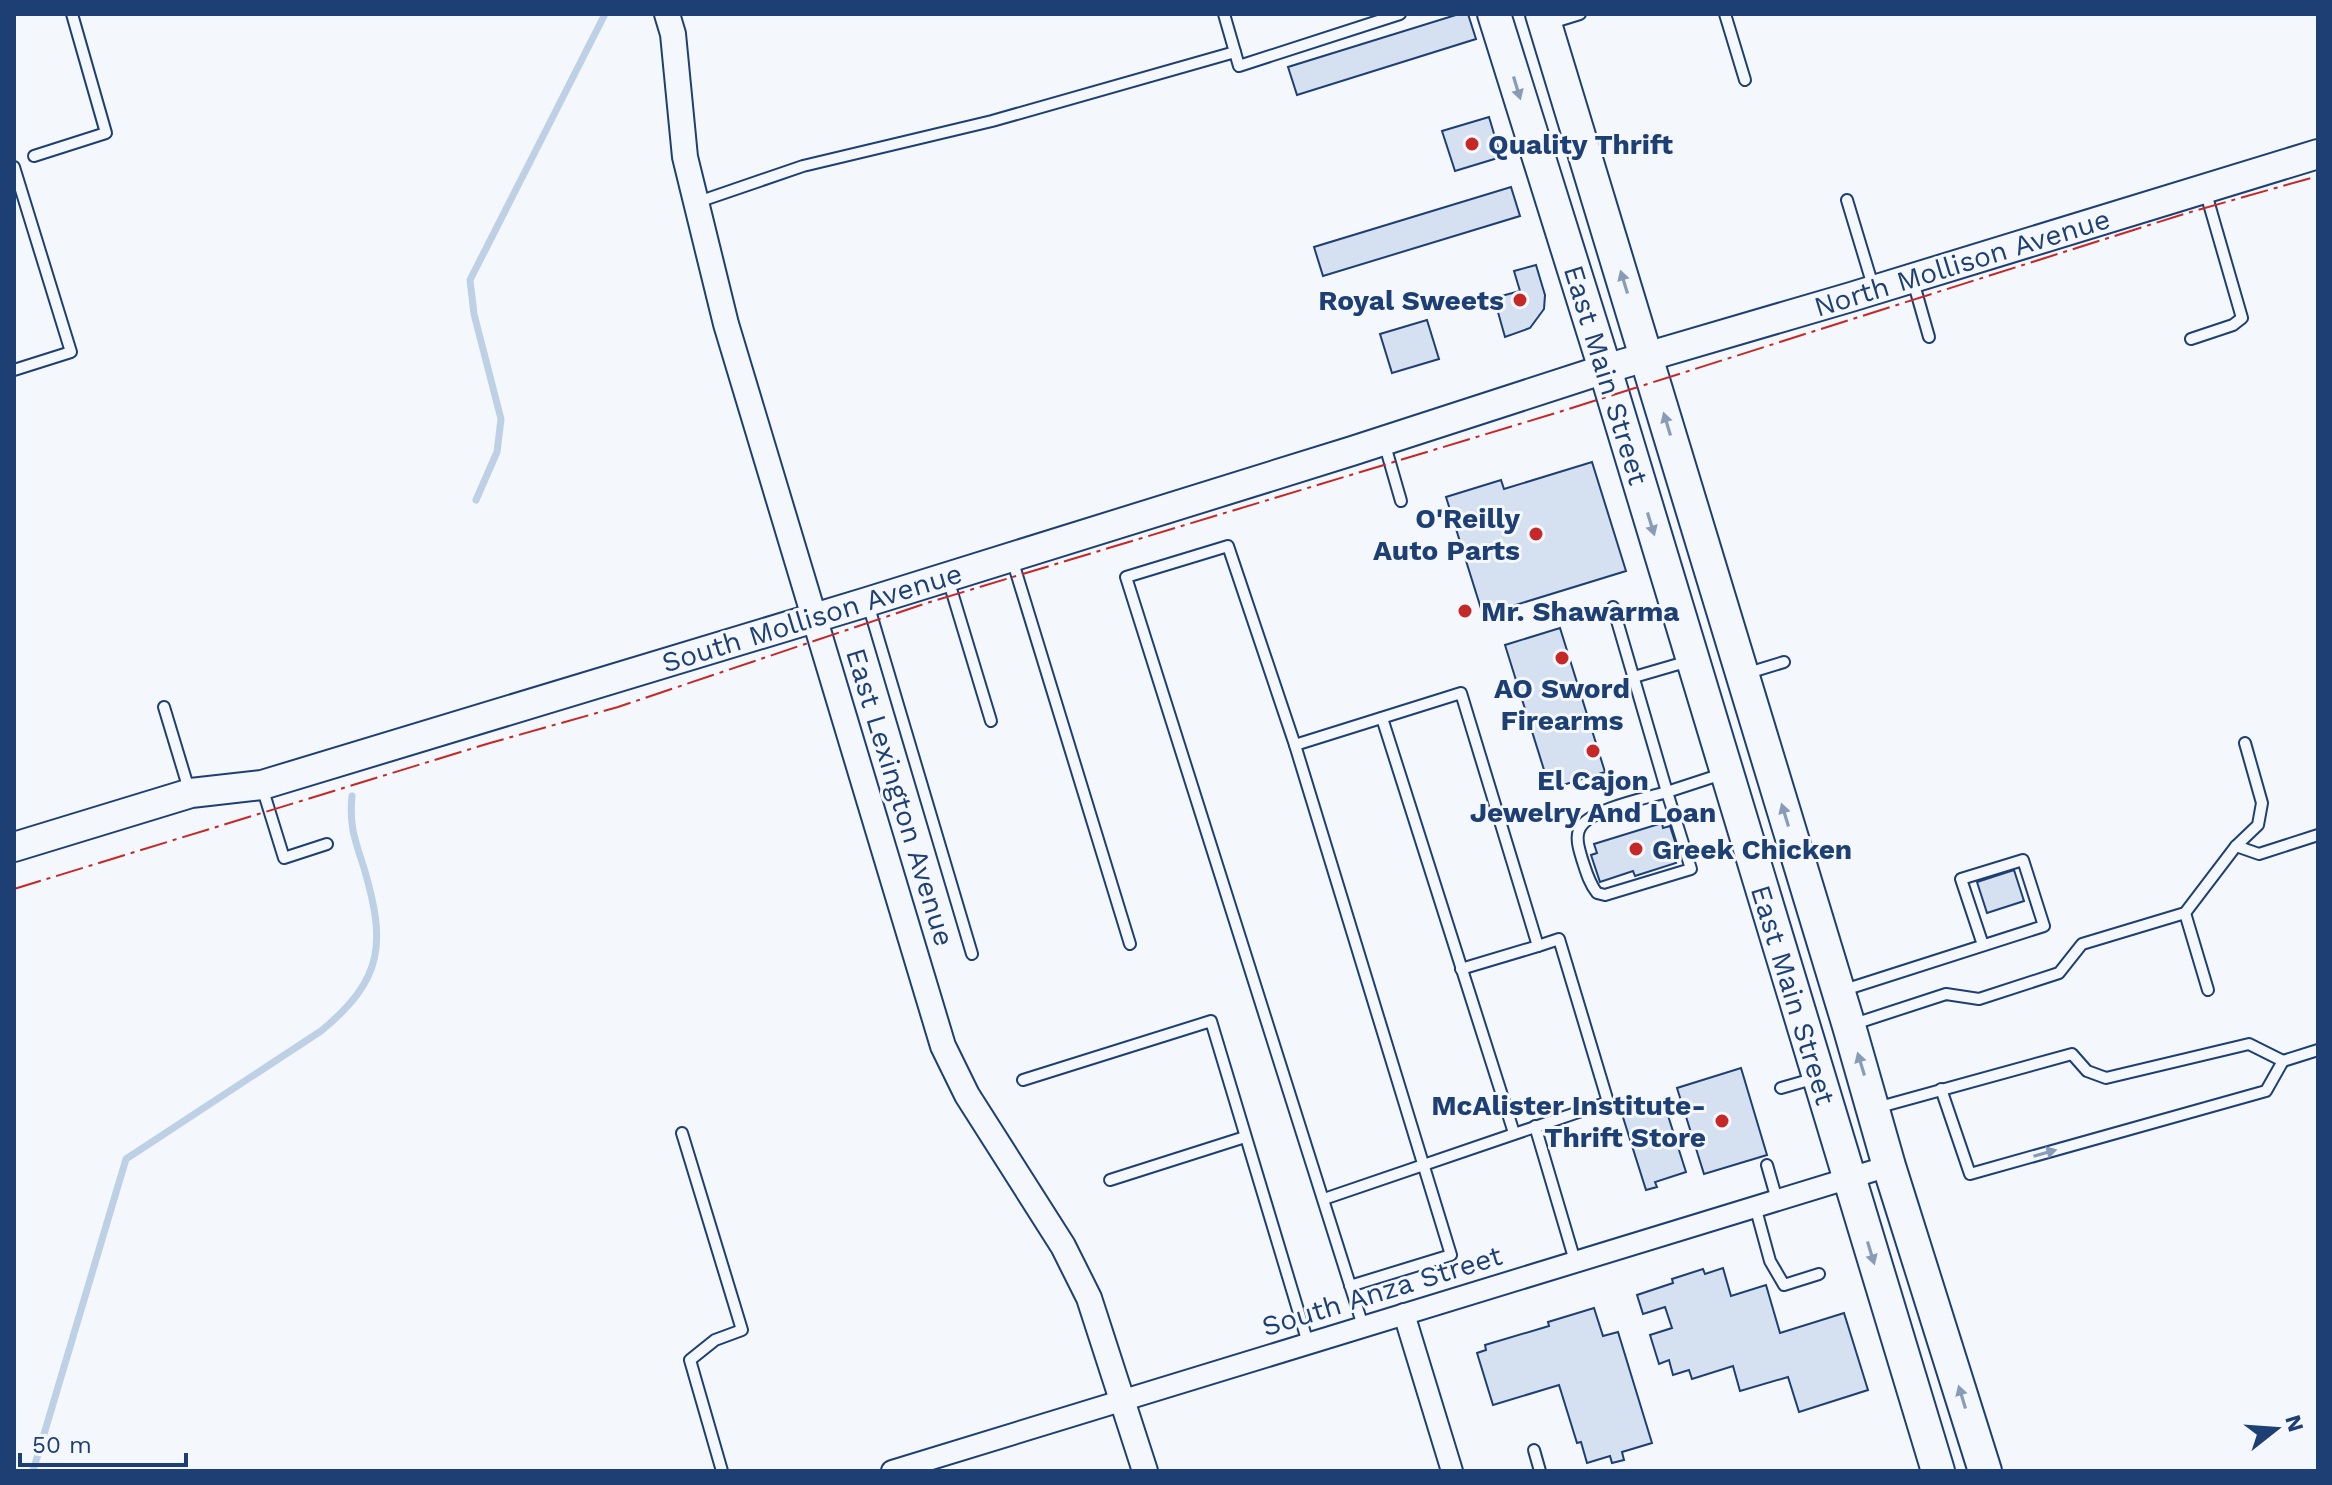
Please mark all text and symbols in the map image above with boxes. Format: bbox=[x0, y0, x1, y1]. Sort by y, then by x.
one-way arrow bbox=[1511, 77, 1524, 101]
place label: Quality Thrift bbox=[1488, 128, 1673, 161]
marker: Quality Thrift bbox=[1463, 135, 1481, 153]
street label: North Mollison Avenue bbox=[1810, 202, 2114, 324]
street label: East Main Street bbox=[1557, 261, 1655, 489]
one-way arrow bbox=[1617, 270, 1630, 294]
place label: Royal Sweets bbox=[1318, 284, 1504, 317]
marker: Royal Sweets bbox=[1511, 291, 1529, 309]
one-way arrow bbox=[1660, 411, 1673, 435]
place label: O'Reilly Auto Parts bbox=[1373, 502, 1520, 567]
one-way arrow bbox=[1645, 513, 1658, 537]
marker: O'Reilly Auto Parts bbox=[1527, 525, 1545, 543]
street label: South Mollison Avenue bbox=[658, 557, 966, 679]
place label: Mr. Shawarma bbox=[1481, 595, 1680, 628]
marker: Mr. Shawarma bbox=[1456, 602, 1474, 620]
street label: East Lexington Avenue bbox=[839, 644, 961, 950]
marker: AO Sword Firearms bbox=[1553, 649, 1571, 667]
place label: AO Sword Firearms bbox=[1494, 672, 1630, 737]
marker: El Cajon Jewelry And Loan bbox=[1584, 742, 1602, 760]
place label: El Cajon Jewelry And Loan bbox=[1470, 764, 1716, 829]
one-way arrow bbox=[1778, 803, 1791, 827]
place label: Greek Chicken bbox=[1652, 833, 1852, 866]
marker: Greek Chicken bbox=[1627, 840, 1645, 858]
street label: East Main Street bbox=[1744, 881, 1842, 1109]
one-way arrow bbox=[1854, 1052, 1867, 1076]
place label: McAlister Institute- Thrift Store bbox=[1431, 1089, 1706, 1154]
marker: McAlister Institute- Thrift Store bbox=[1713, 1112, 1731, 1130]
one-way arrow bbox=[2033, 1146, 2057, 1159]
street label: South Anza Street bbox=[1258, 1239, 1506, 1343]
one-way arrow bbox=[1865, 1241, 1877, 1265]
one-way arrow bbox=[1955, 1384, 1967, 1408]
north arrow bbox=[2236, 1389, 2316, 1469]
text: N bbox=[2280, 1412, 2309, 1435]
scale bar bbox=[20, 1417, 186, 1467]
text: 50 m bbox=[32, 1431, 92, 1459]

